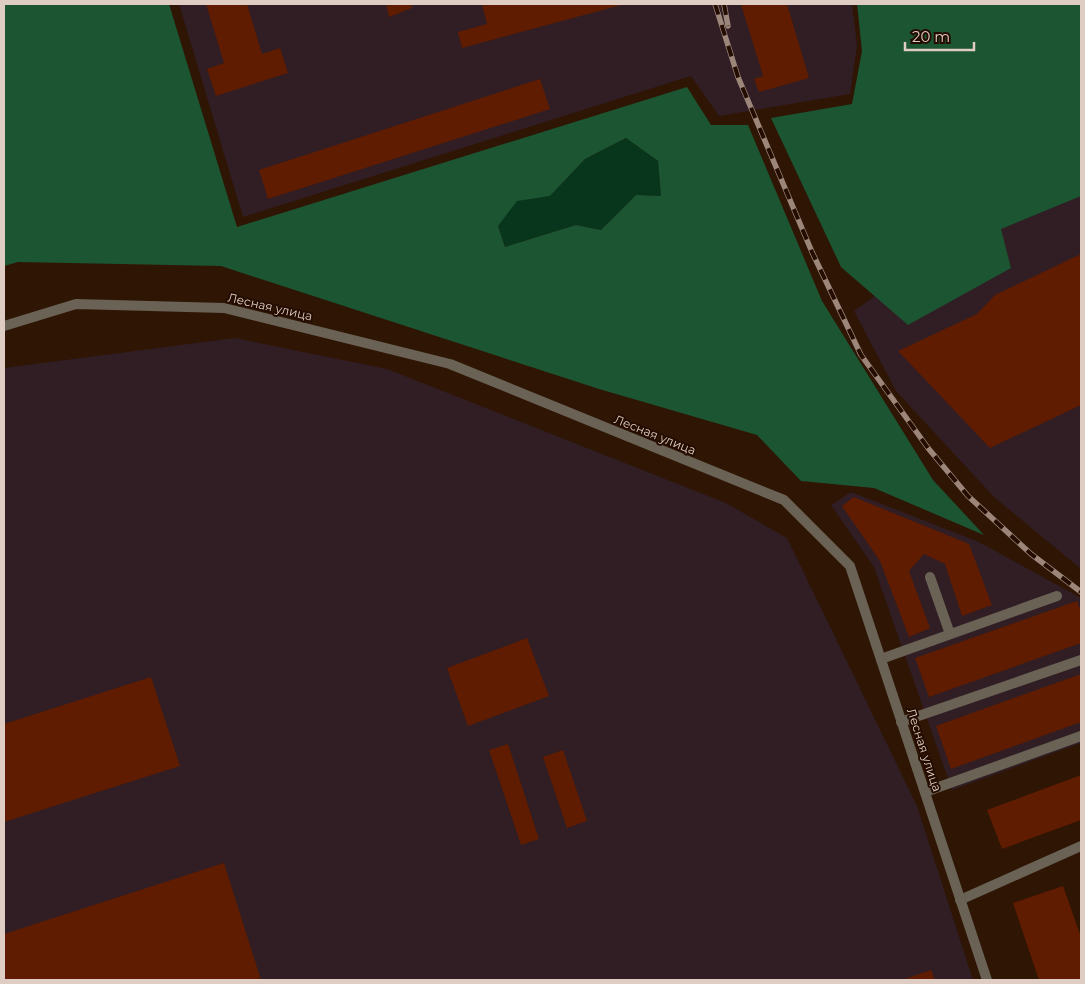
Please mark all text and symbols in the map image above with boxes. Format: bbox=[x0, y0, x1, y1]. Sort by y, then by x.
scale bar bbox=[905, 20, 974, 52]
text: 20 m bbox=[912, 27, 950, 46]
street label: Лесная улица bbox=[226, 289, 314, 324]
street label: Лесная улица bbox=[612, 411, 698, 458]
street label: Лесная улица bbox=[904, 706, 945, 793]

